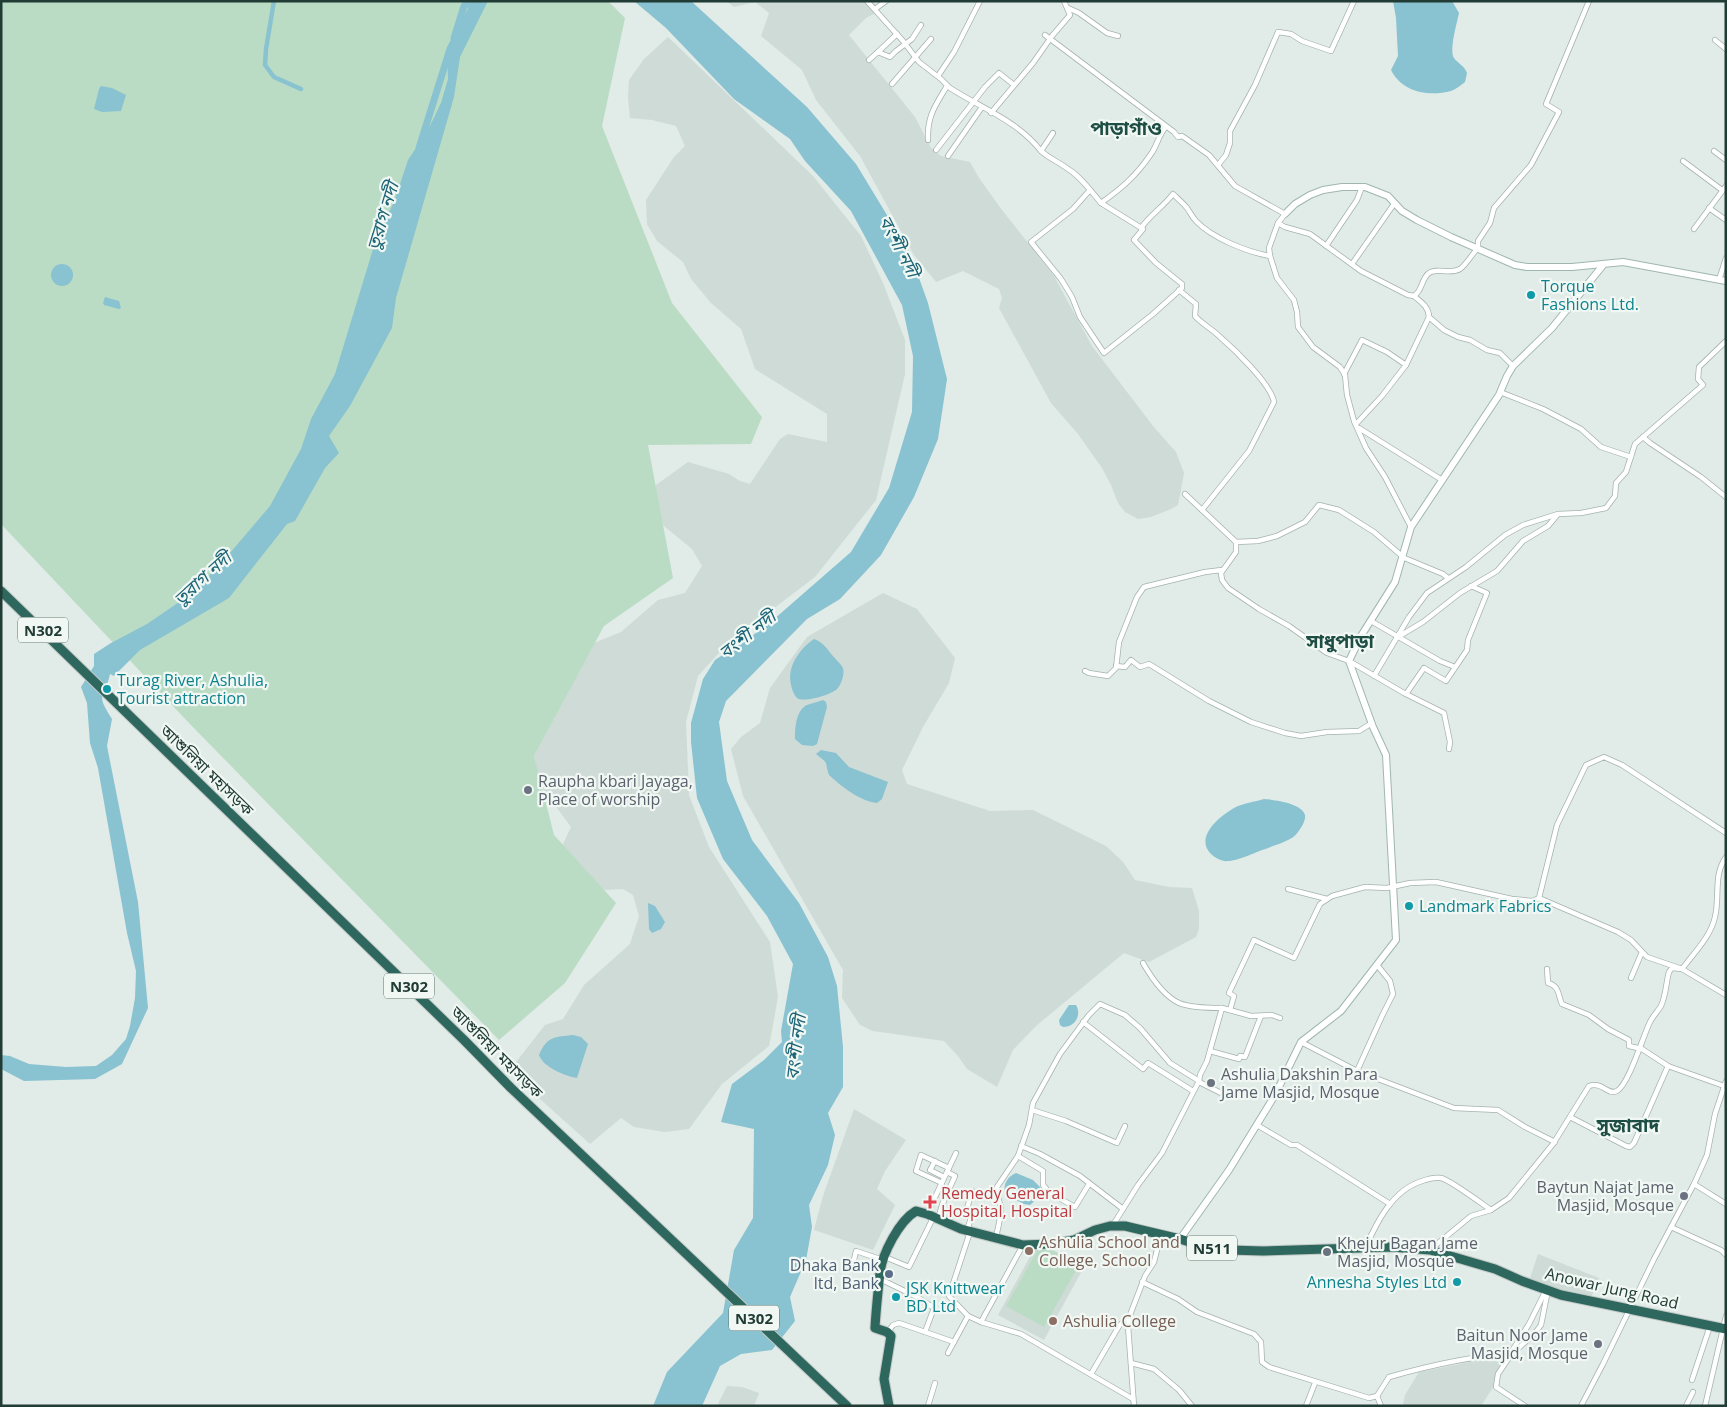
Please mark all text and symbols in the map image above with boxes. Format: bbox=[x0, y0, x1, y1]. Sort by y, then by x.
district label: পাড়াগাঁও bbox=[1090, 115, 1162, 141]
water label: তুরাগ নদী bbox=[360, 176, 405, 253]
water label: বংশী নদী bbox=[874, 211, 927, 284]
place label: Torque Fashions Ltd. bbox=[1541, 275, 1639, 315]
marker: Torque Fashions Ltd. bbox=[1525, 289, 1537, 301]
water label: তুরাগ নদী bbox=[168, 543, 238, 610]
water label: বংশী নদী bbox=[714, 602, 783, 664]
road number: N302 bbox=[18, 618, 68, 642]
district label: সাধুপাড়া bbox=[1305, 628, 1374, 654]
place label: Turag River, Ashulia, Tourist attraction bbox=[117, 669, 268, 709]
marker: Turag River, Ashulia, Tourist attraction bbox=[101, 683, 113, 695]
street label: আশুলিয়া মহাসড়ক bbox=[155, 719, 259, 821]
place label: Raupha kbari Jayaga, Place of worship bbox=[538, 770, 693, 810]
marker: Raupha kbari Jayaga, Place of worship bbox=[522, 784, 534, 796]
place label: Landmark Fabrics bbox=[1419, 895, 1551, 917]
marker: Landmark Fabrics bbox=[1403, 900, 1415, 912]
road number: N302 bbox=[384, 974, 434, 998]
street label: আশুলিয়া মহাসড়ক bbox=[445, 1000, 549, 1104]
water label: বংশী নদী bbox=[779, 1010, 811, 1081]
place label: Ashulia Dakshin Para Jame Masjid, Mosque bbox=[1219, 1063, 1379, 1103]
marker: Ashulia Dakshin Para Jame Masjid, Mosque bbox=[1205, 1077, 1217, 1089]
district label: সুজাবাদ bbox=[1596, 1112, 1659, 1138]
place label: Baytun Najat Jame Masjid, Mosque bbox=[1537, 1176, 1674, 1216]
place label: Remedy General Hospital, Hospital bbox=[941, 1182, 1072, 1222]
marker: Baytun Najat Jame Masjid, Mosque bbox=[1678, 1190, 1690, 1202]
marker: Remedy General Hospital, Hospital bbox=[923, 1195, 937, 1209]
place label: Ashulia School and College, School bbox=[1039, 1231, 1180, 1271]
place label: Khejur Bagan Jame Masjid, Mosque bbox=[1337, 1232, 1478, 1272]
road number: N511 bbox=[1187, 1236, 1237, 1260]
marker: Ashulia School and College, School bbox=[1023, 1245, 1035, 1257]
marker: Khejur Bagan Jame Masjid, Mosque bbox=[1321, 1246, 1333, 1258]
place label: Dhaka Bank ltd, Bank bbox=[790, 1254, 880, 1294]
street label: Anowar Jung Road bbox=[1543, 1262, 1681, 1314]
marker: Dhaka Bank ltd, Bank bbox=[883, 1268, 895, 1280]
place label: Annesha Styles Ltd bbox=[1307, 1271, 1447, 1293]
marker: Annesha Styles Ltd bbox=[1451, 1276, 1463, 1288]
place label: JSK Knittwear BD Ltd bbox=[904, 1277, 1005, 1317]
marker: JSK Knittwear BD Ltd bbox=[890, 1291, 902, 1303]
road number: N302 bbox=[729, 1306, 779, 1330]
place label: Ashulia College bbox=[1063, 1310, 1176, 1332]
marker: Ashulia College bbox=[1047, 1315, 1059, 1327]
place label: Baitun Noor Jame Masjid, Mosque bbox=[1456, 1324, 1588, 1364]
marker: Baitun Noor Jame Masjid, Mosque bbox=[1592, 1338, 1604, 1350]

